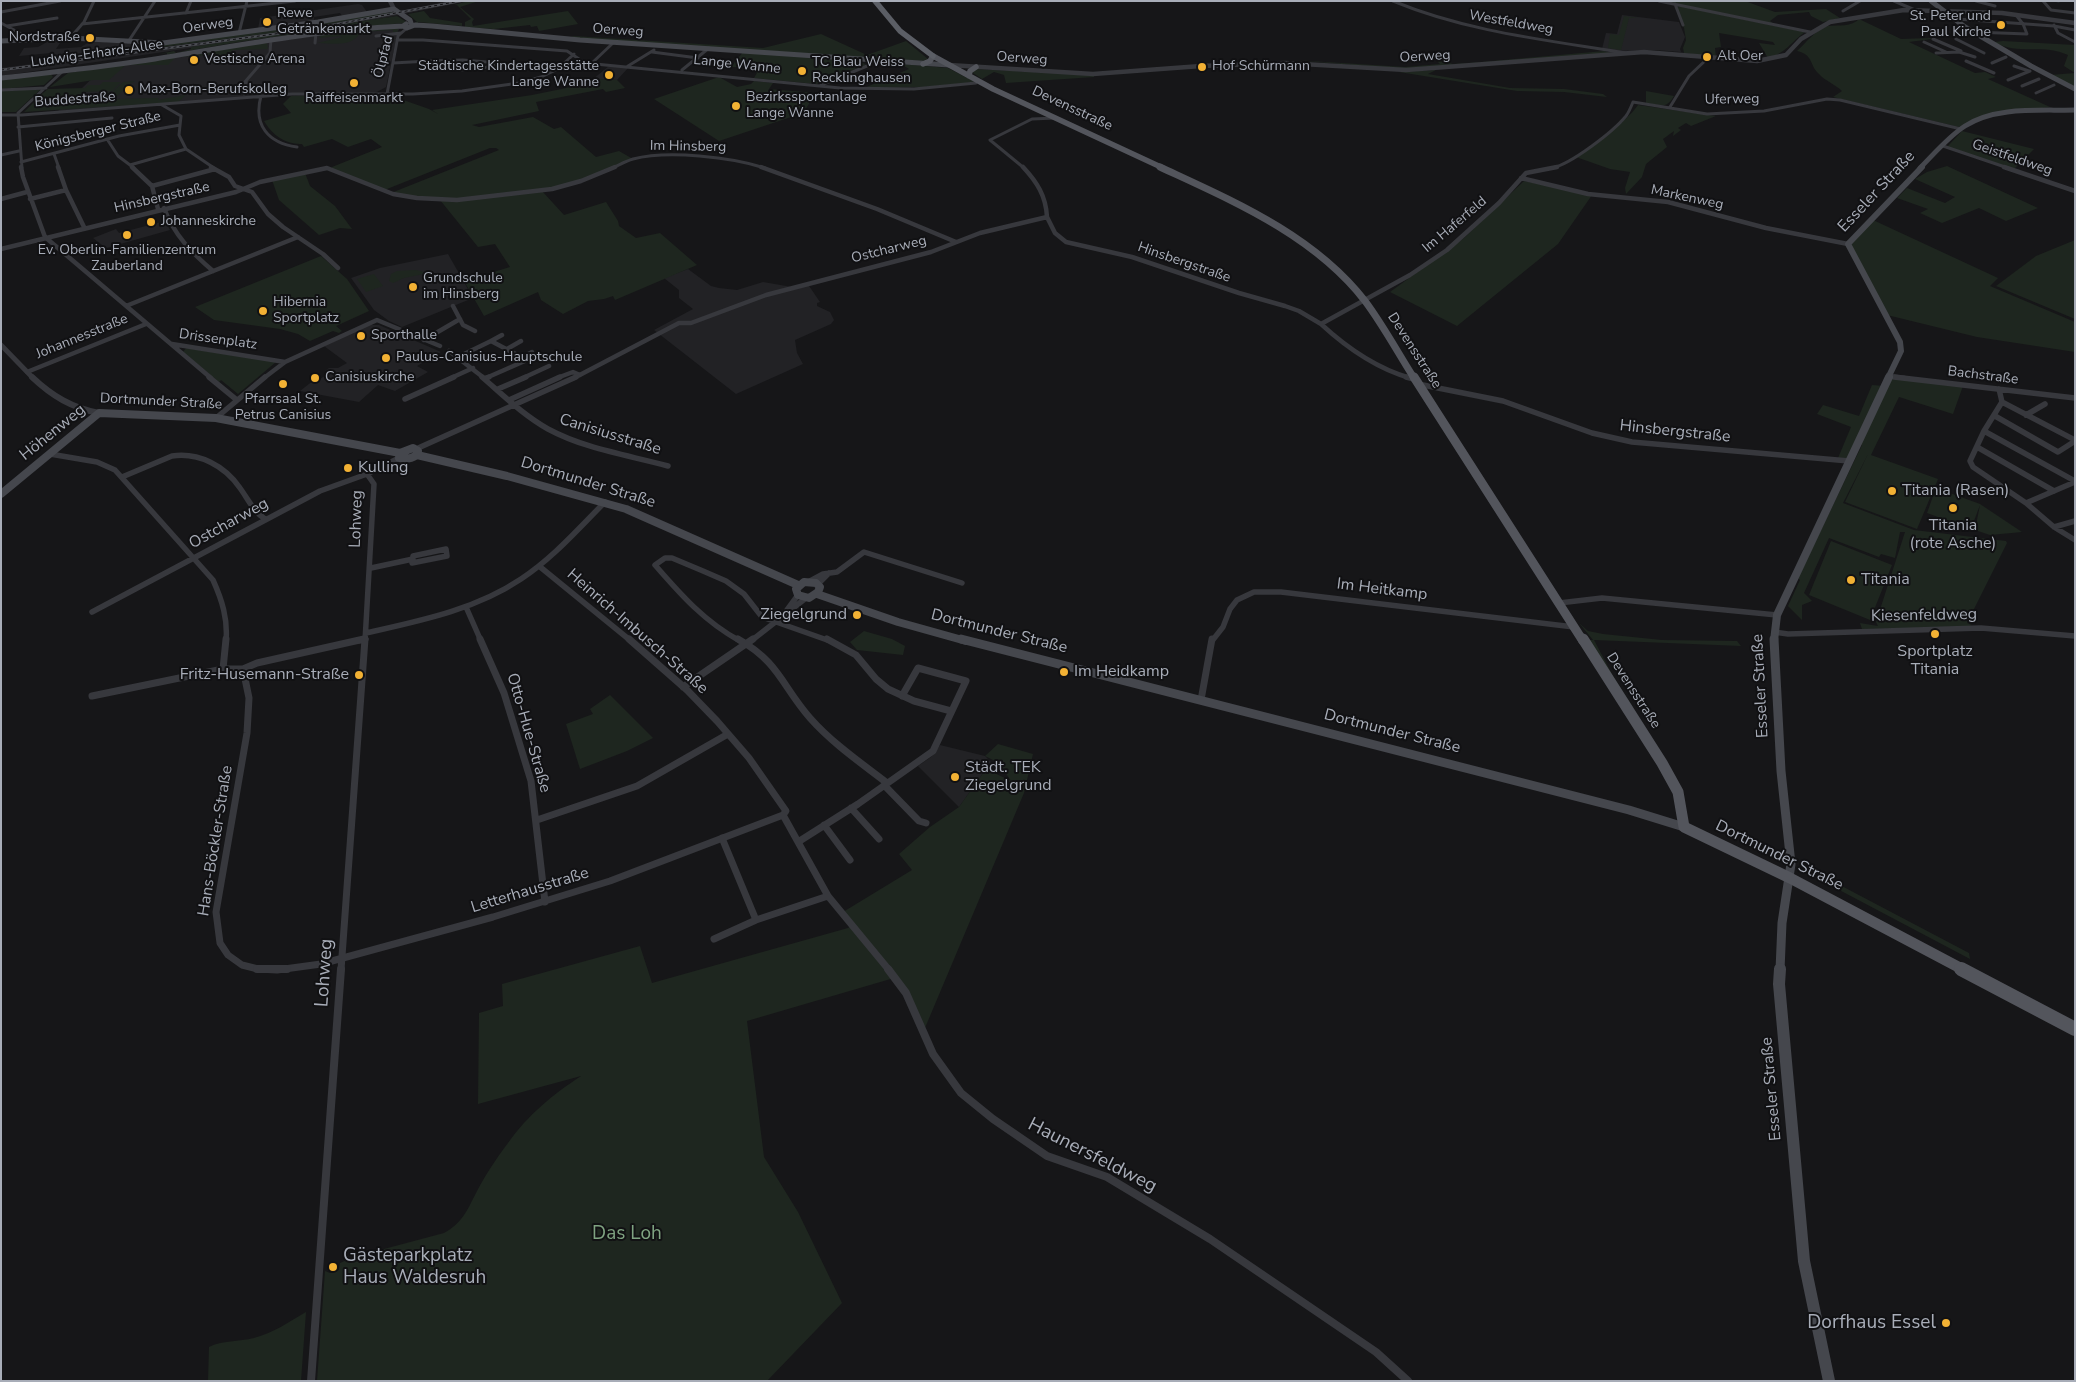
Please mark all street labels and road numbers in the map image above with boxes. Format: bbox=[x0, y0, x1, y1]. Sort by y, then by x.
street label: Westfeldweg bbox=[1468, 7, 1554, 39]
street label: Oerweg bbox=[182, 14, 234, 38]
street label: Oerweg bbox=[592, 21, 644, 41]
street label: Ölpfad bbox=[371, 34, 397, 80]
street label: Ludwig-Erhard-Allee bbox=[30, 36, 164, 72]
street label: Oerweg bbox=[1399, 47, 1451, 67]
street label: Oerweg bbox=[996, 49, 1048, 69]
street label: Lange Wanne bbox=[693, 52, 781, 78]
street label: Devensstraße bbox=[1029, 83, 1115, 135]
street label: Buddestraße bbox=[34, 89, 116, 111]
street label: Uferweg bbox=[1704, 91, 1760, 109]
street label: Königsberger Straße bbox=[33, 108, 163, 156]
street label: Geistfeldweg bbox=[1970, 136, 2054, 180]
street label: Im Hinsberg bbox=[650, 138, 726, 156]
street label: Esseler Straße bbox=[1835, 147, 1919, 237]
street label: Hinsbergstraße bbox=[113, 179, 211, 217]
street label: Markenweg bbox=[1649, 182, 1725, 214]
street label: Im Haferfeld bbox=[1419, 193, 1491, 257]
street label: Ostcharweg bbox=[850, 233, 928, 267]
street label: Hinsbergstraße bbox=[1135, 239, 1233, 287]
street label: Devensstraße bbox=[1383, 310, 1445, 392]
street label: Johannesstraße bbox=[34, 311, 130, 363]
street label: Drissenplatz bbox=[178, 326, 258, 354]
street label: Bachstraße bbox=[1947, 363, 2019, 389]
street label: Dortmunder Straße bbox=[99, 390, 223, 414]
street label: Höhenweg bbox=[16, 401, 90, 465]
street label: Canisiusstraße bbox=[557, 410, 663, 460]
street label: Hinsbergstraße bbox=[1619, 417, 1731, 447]
street label: Dortmunder Straße bbox=[518, 453, 658, 513]
street label: Lohweg bbox=[346, 490, 368, 548]
street label: Ostcharweg bbox=[186, 494, 272, 554]
street label: Heinrich-Imbusch-Straße bbox=[562, 565, 712, 699]
street label: Im Heitkamp bbox=[1336, 575, 1428, 605]
street label: Kiesenfeldweg bbox=[1871, 605, 1977, 627]
street label: Dortmunder Straße bbox=[929, 606, 1069, 658]
street label: Esseler Straße bbox=[1749, 634, 1773, 738]
street label: Devensstraße bbox=[1602, 650, 1664, 732]
street label: Otto-Hue-Straße bbox=[502, 671, 554, 795]
street label: Dortmunder Straße bbox=[1322, 706, 1462, 758]
street label: Hans-Böckler-Straße bbox=[195, 764, 237, 918]
street label: Dortmunder Straße bbox=[1712, 817, 1846, 895]
street label: Letterhausstraße bbox=[469, 864, 591, 918]
street label: Lohweg bbox=[311, 938, 339, 1008]
street label: Esseler Straße bbox=[1758, 1036, 1786, 1142]
street label: Haunersfeldweg bbox=[1024, 1114, 1160, 1198]

